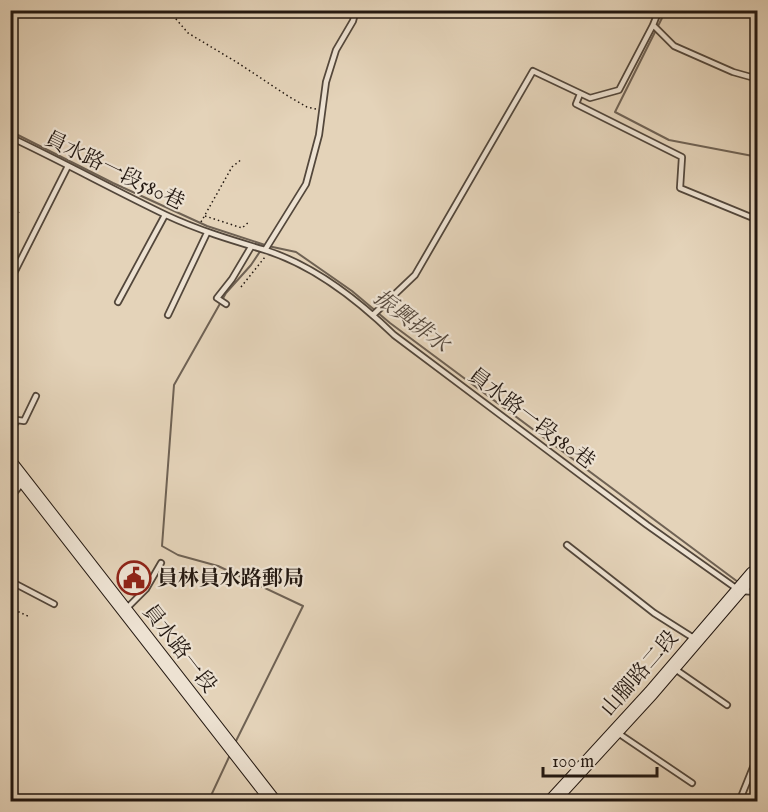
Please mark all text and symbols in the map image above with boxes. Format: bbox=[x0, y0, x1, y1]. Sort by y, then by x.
street label: 員水路一段580巷 bbox=[40, 126, 189, 217]
water label: 振興排水 bbox=[367, 284, 456, 360]
street label: 員水路一段580巷 bbox=[462, 363, 600, 476]
public building icon: 員林員水路郵局 bbox=[116, 560, 152, 596]
place label: 員林員水路郵局 bbox=[157, 566, 304, 593]
street label: 員水路一段 bbox=[136, 599, 222, 699]
street label: 山腳路二段 bbox=[596, 626, 685, 722]
scale bar bbox=[543, 740, 657, 778]
text: 100 m bbox=[552, 751, 594, 774]

